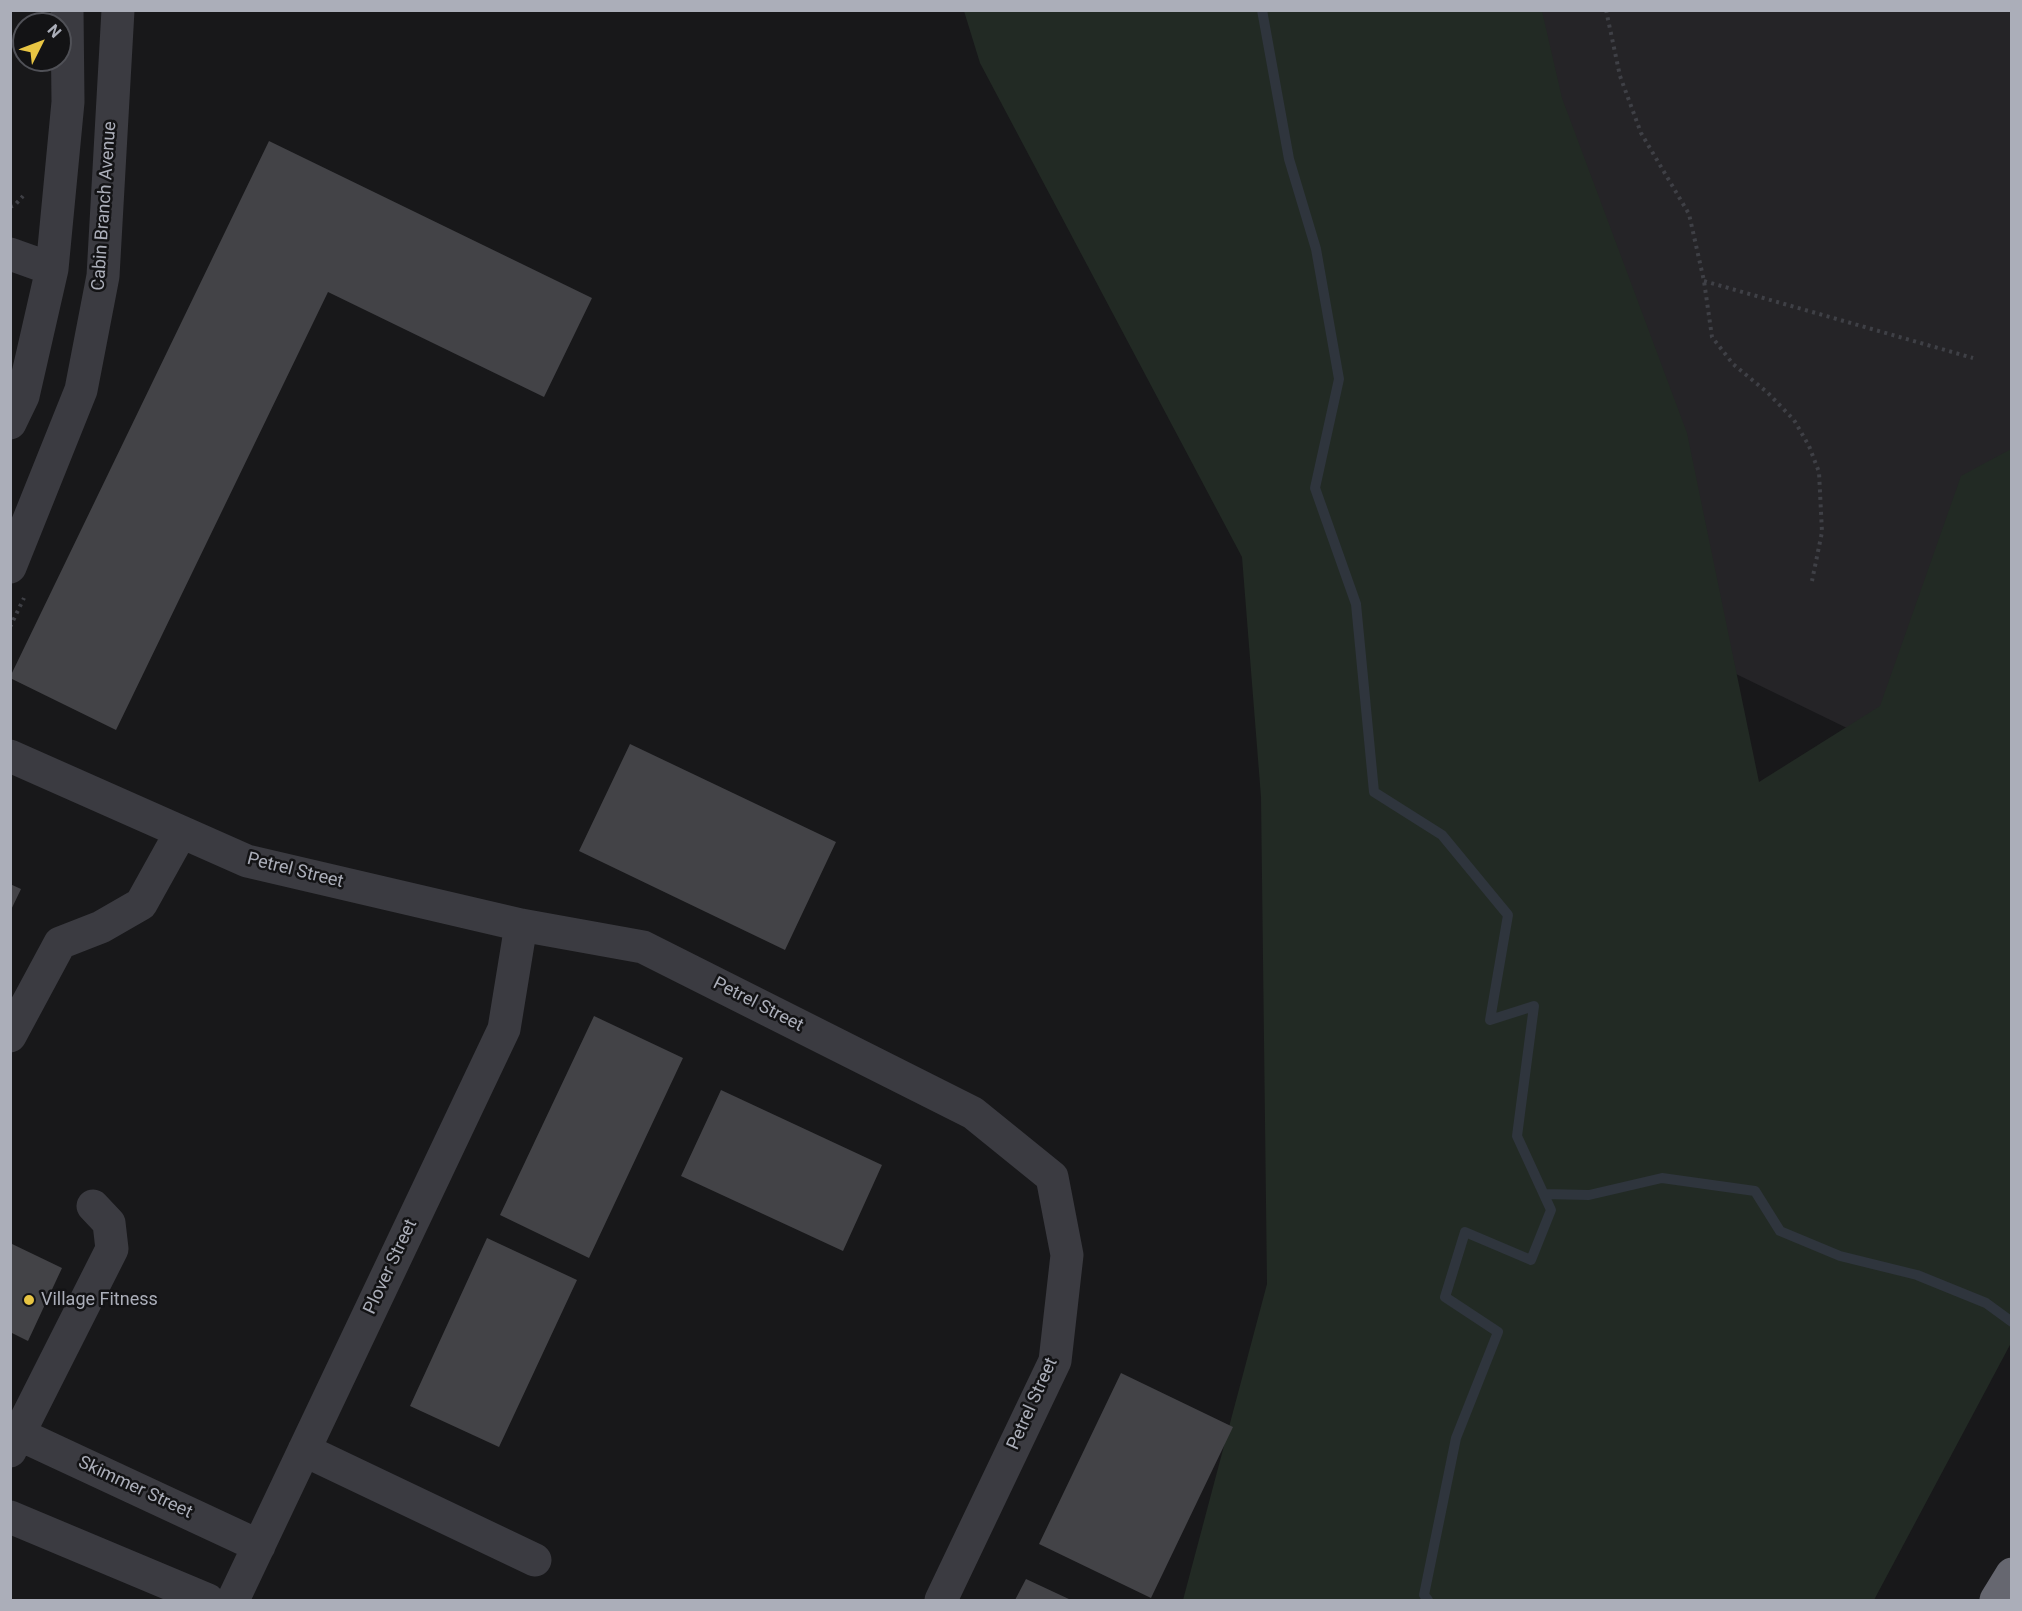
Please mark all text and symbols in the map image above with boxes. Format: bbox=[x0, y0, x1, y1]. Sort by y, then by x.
north arrow bbox=[12, 12, 72, 72]
text: N bbox=[43, 20, 65, 42]
street label: Cabin Branch Avenue bbox=[88, 121, 122, 291]
street label: Petrel Street bbox=[245, 849, 345, 893]
street label: Petrel Street bbox=[709, 973, 807, 1037]
street label: Plover Street bbox=[360, 1216, 422, 1318]
place label: Village Fitness bbox=[41, 1289, 158, 1311]
marker: Village Fitness bbox=[22, 1293, 36, 1307]
street label: Petrel Street bbox=[1003, 1355, 1063, 1453]
street label: Skimmer Street bbox=[75, 1452, 195, 1524]

